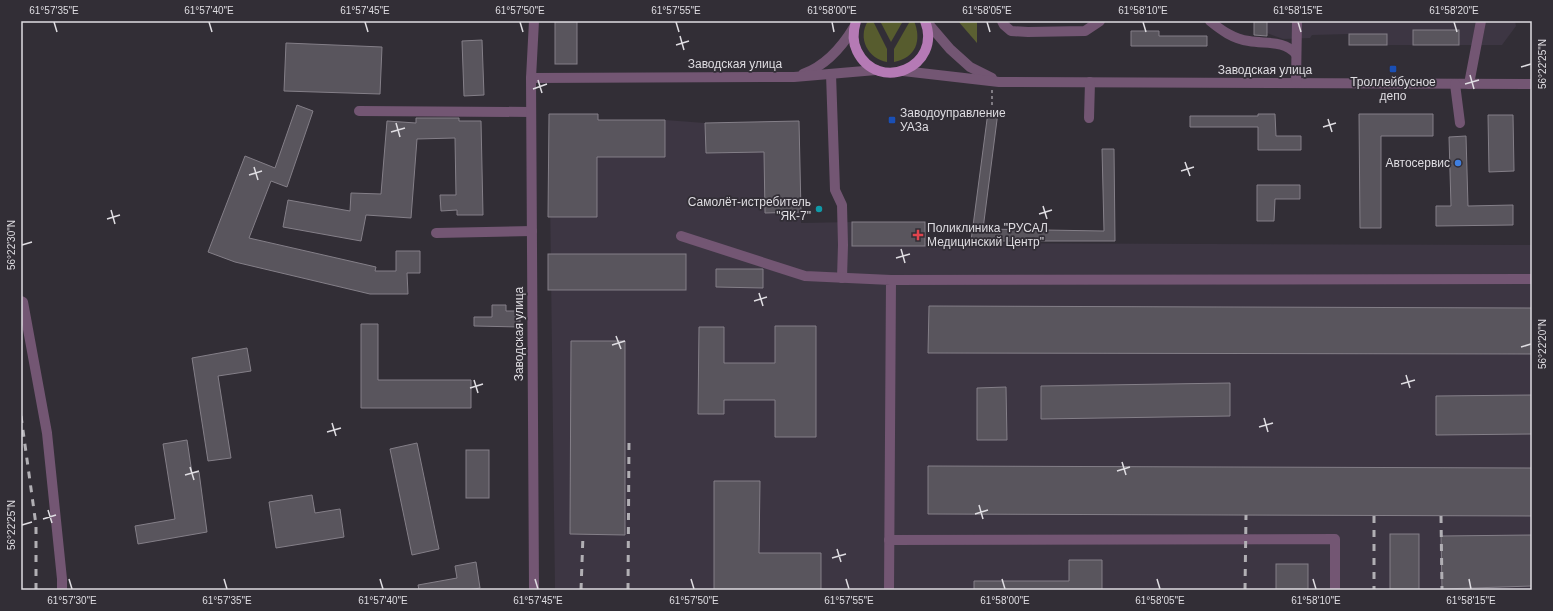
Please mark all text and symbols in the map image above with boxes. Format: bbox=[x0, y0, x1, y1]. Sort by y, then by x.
text: 61°57'35"E bbox=[29, 5, 79, 16]
text: 61°57'40"E bbox=[184, 5, 234, 16]
text: 61°57'45"E bbox=[340, 5, 390, 16]
text: 61°57'50"E bbox=[495, 5, 545, 16]
text: 61°57'55"E bbox=[651, 5, 701, 16]
text: 61°58'00"E bbox=[807, 5, 857, 16]
text: 61°58'05"E bbox=[962, 5, 1012, 16]
text: 61°58'10"E bbox=[1118, 5, 1168, 16]
text: 61°58'15"E bbox=[1273, 5, 1323, 16]
text: 61°58'20"E bbox=[1429, 5, 1479, 16]
text: 56°22'25"N bbox=[1537, 39, 1548, 89]
street label: Заводская улица bbox=[688, 57, 783, 71]
street label: Заводская улица bbox=[1218, 63, 1313, 77]
marker: Троллейбусное депо bbox=[1388, 64, 1398, 74]
place label: Троллейбусное депо bbox=[1350, 75, 1436, 103]
place label: Заводоуправление УАЗа bbox=[900, 106, 1006, 134]
marker: Заводоуправление УАЗа bbox=[887, 115, 897, 125]
place label: Автосервис bbox=[1385, 156, 1450, 170]
marker: Автосервис bbox=[1453, 158, 1463, 168]
place label: Самолёт-истребитель "ЯК-7" bbox=[688, 195, 811, 223]
marker: Самолёт-истребитель "ЯК-7" bbox=[814, 204, 824, 214]
text: 56°22'30"N bbox=[6, 220, 17, 270]
place label: Поликлиника "РУСАЛ Медицинский Центр" bbox=[927, 221, 1048, 249]
marker: Поликлиника "РУСАЛ Медицинский Центр" bbox=[912, 229, 924, 241]
street label: Заводская улица bbox=[512, 286, 526, 381]
text: 56°22'20"N bbox=[1537, 319, 1548, 369]
text: 56°22'25"N bbox=[6, 500, 17, 550]
text: 61°57'30"E bbox=[47, 595, 97, 606]
text: 61°57'35"E bbox=[202, 595, 252, 606]
text: 61°57'40"E bbox=[358, 595, 408, 606]
text: 61°57'45"E bbox=[513, 595, 563, 606]
text: 61°57'50"E bbox=[669, 595, 719, 606]
text: 61°57'55"E bbox=[824, 595, 874, 606]
text: 61°58'00"E bbox=[980, 595, 1030, 606]
text: 61°58'05"E bbox=[1135, 595, 1185, 606]
text: 61°58'10"E bbox=[1291, 595, 1341, 606]
text: 61°58'15"E bbox=[1446, 595, 1496, 606]

